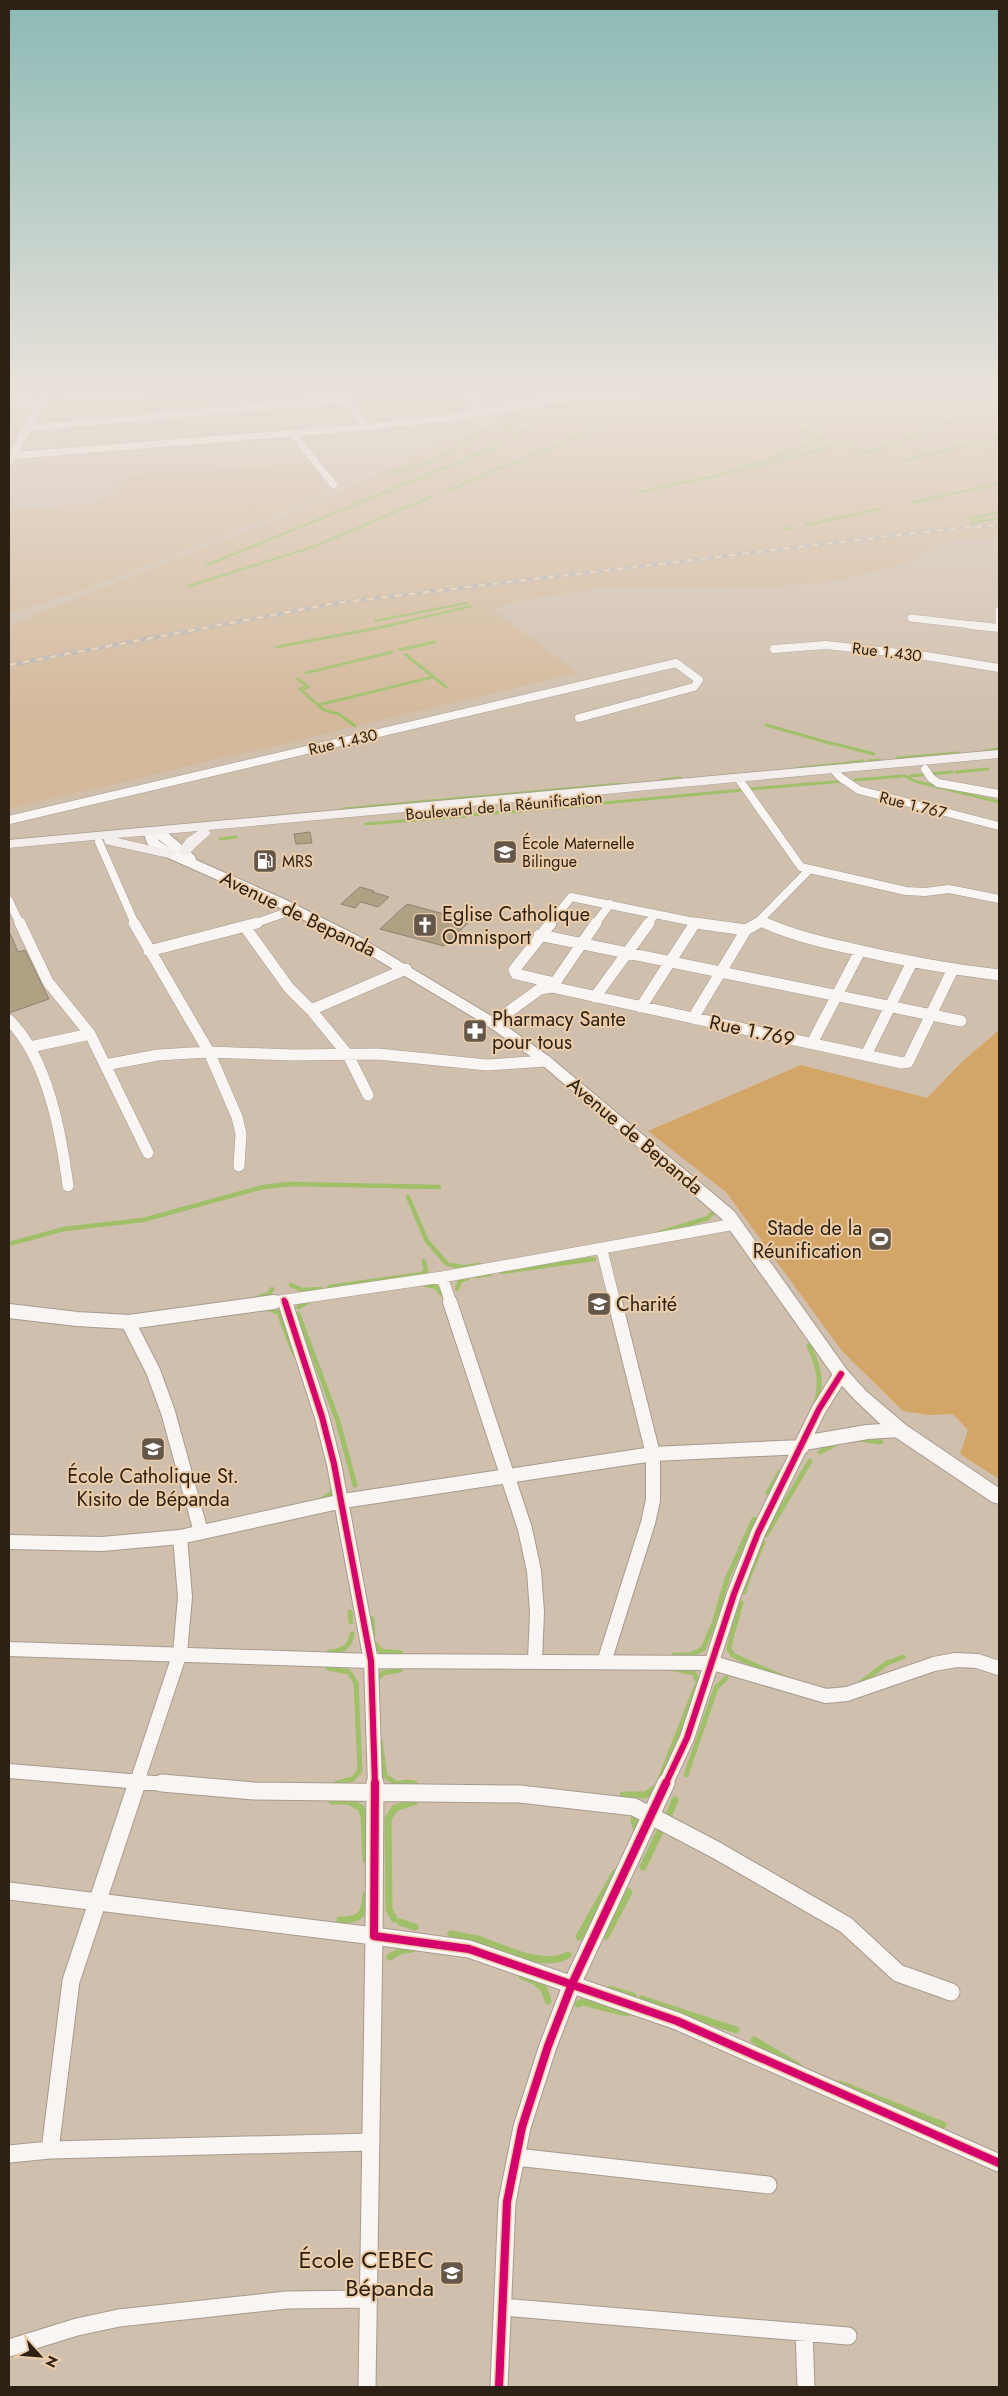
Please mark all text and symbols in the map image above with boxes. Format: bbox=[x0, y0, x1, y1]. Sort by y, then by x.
street label: Rue 1.430 bbox=[851, 636, 923, 668]
street label: Rue 1.430 bbox=[306, 723, 380, 761]
street label: Boulevard de la Réunification bbox=[405, 786, 603, 826]
street label: Rue 1.767 bbox=[877, 786, 950, 825]
place label: École Maternelle Bilingue bbox=[522, 832, 634, 873]
school or university icon: École Maternelle Bilingue bbox=[492, 839, 518, 865]
fuel station icon: MRS bbox=[252, 848, 278, 874]
place label: MRS bbox=[282, 850, 313, 873]
street label: Avenue de Bepanda bbox=[215, 864, 381, 964]
place label: Eglise Catholique Omnisport bbox=[442, 900, 590, 952]
church icon: Eglise Catholique Omnisport bbox=[412, 912, 438, 938]
place label: Pharmacy Sante pour tous bbox=[492, 1005, 626, 1057]
street label: Rue 1.769 bbox=[707, 1008, 797, 1054]
pharmacy icon: Pharmacy Sante pour tous bbox=[462, 1018, 488, 1044]
street label: Avenue de Bepanda bbox=[561, 1070, 709, 1202]
place label: Stade de la Réunification bbox=[753, 1214, 862, 1266]
sports icon: Stade de la Réunification bbox=[867, 1226, 893, 1252]
place label: Charité bbox=[616, 1290, 677, 1319]
school or university icon: Charité bbox=[586, 1291, 612, 1317]
school or university icon: École Catholique St. Kisito de Bépanda bbox=[140, 1436, 166, 1462]
place label: École Catholique St. Kisito de Bépanda bbox=[67, 1462, 239, 1514]
place label: École CEBEC Bépanda bbox=[298, 2242, 434, 2305]
school or university icon: École CEBEC Bépanda bbox=[439, 2260, 465, 2286]
north arrow bbox=[15, 2331, 65, 2381]
text: N bbox=[40, 2352, 63, 2371]

